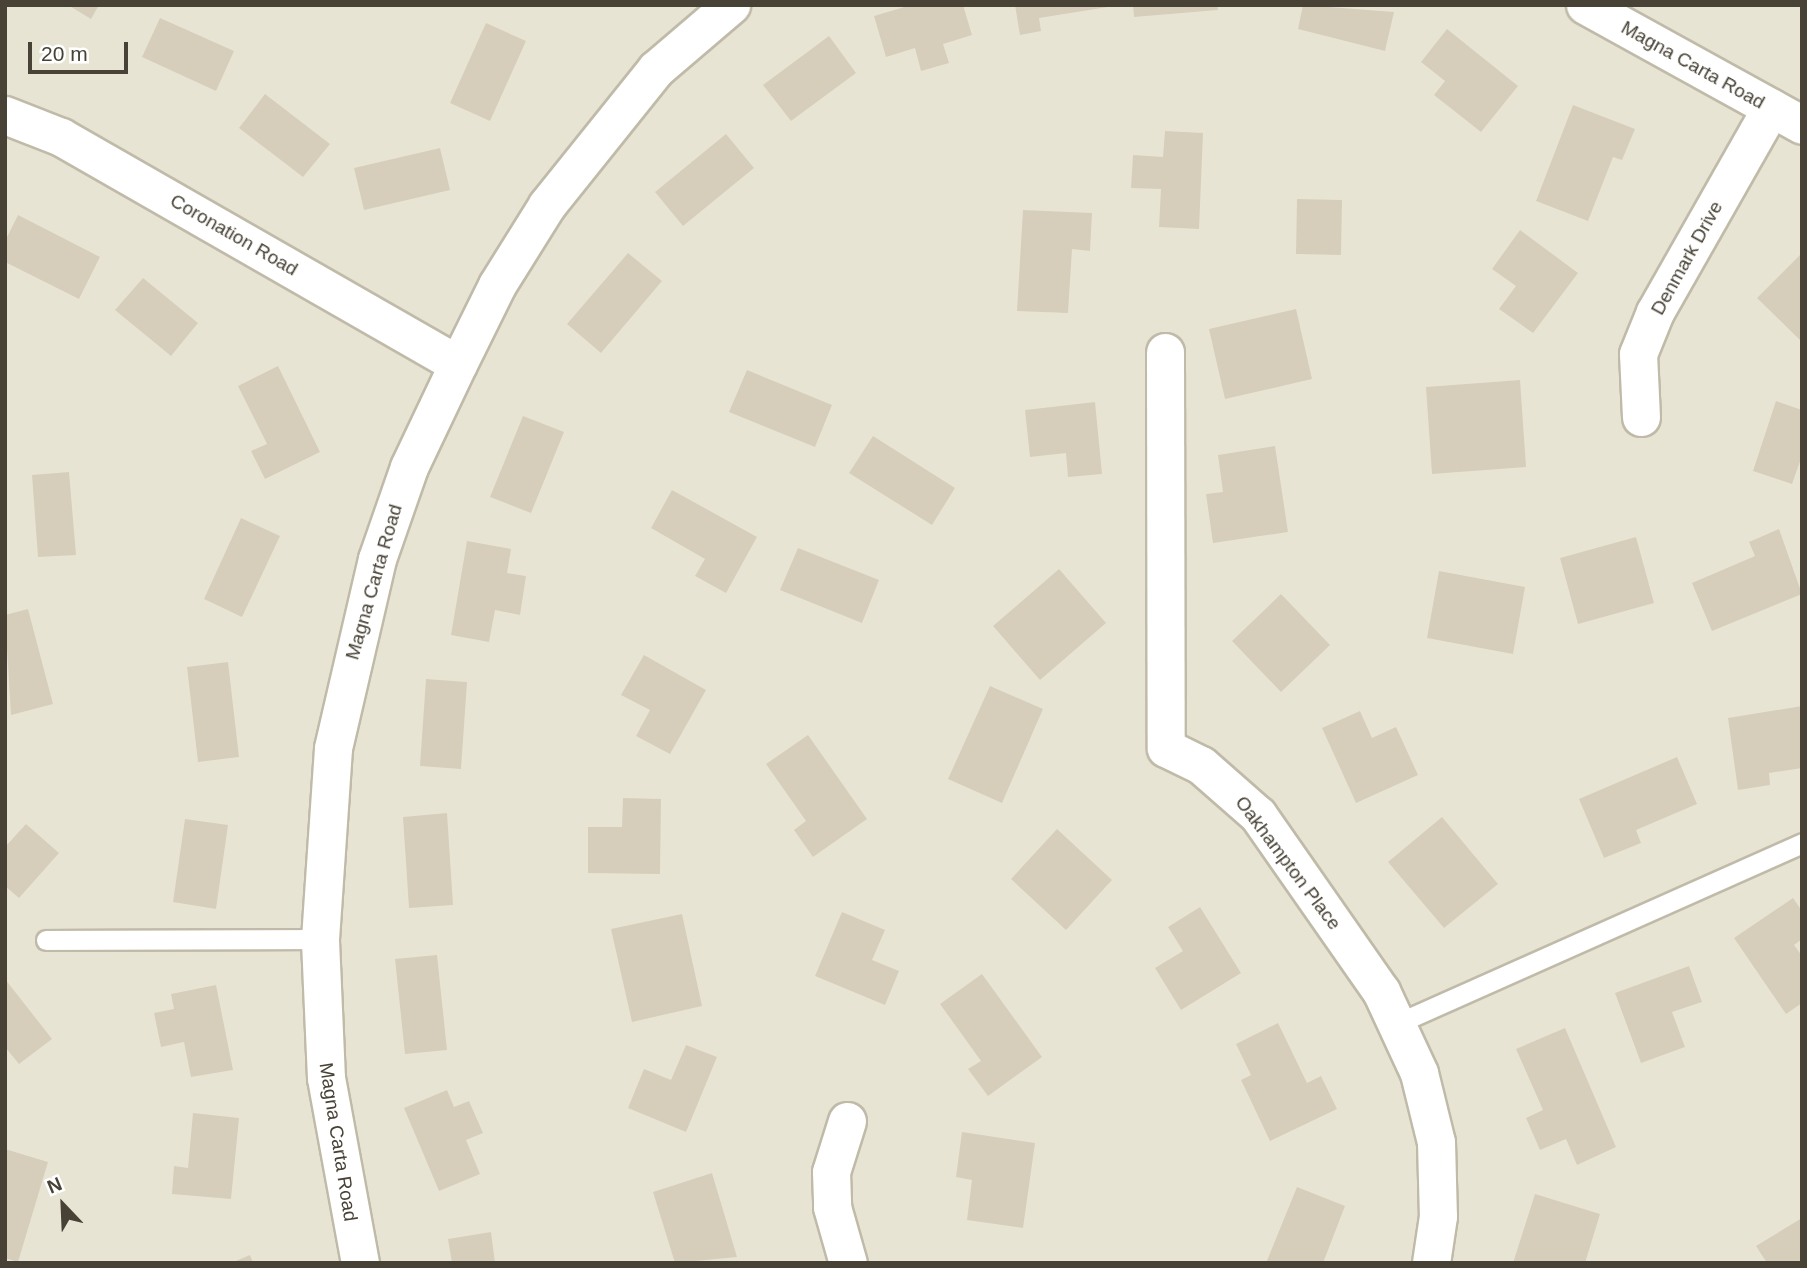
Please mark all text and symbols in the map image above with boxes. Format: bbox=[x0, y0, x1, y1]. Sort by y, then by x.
street label: Magna Carta Road bbox=[1617, 16, 1769, 114]
scale bar bbox=[32, 28, 131, 72]
text: 20 m bbox=[41, 42, 88, 65]
street label: Coronation Road bbox=[166, 189, 302, 281]
street label: Denmark Drive bbox=[1646, 197, 1728, 319]
street label: Magna Carta Road bbox=[341, 502, 407, 662]
street label: Oakhampton Place bbox=[1230, 792, 1346, 934]
street label: Magna Carta Road bbox=[314, 1061, 362, 1223]
north arrow bbox=[28, 1170, 98, 1240]
text: N bbox=[44, 1173, 65, 1198]

